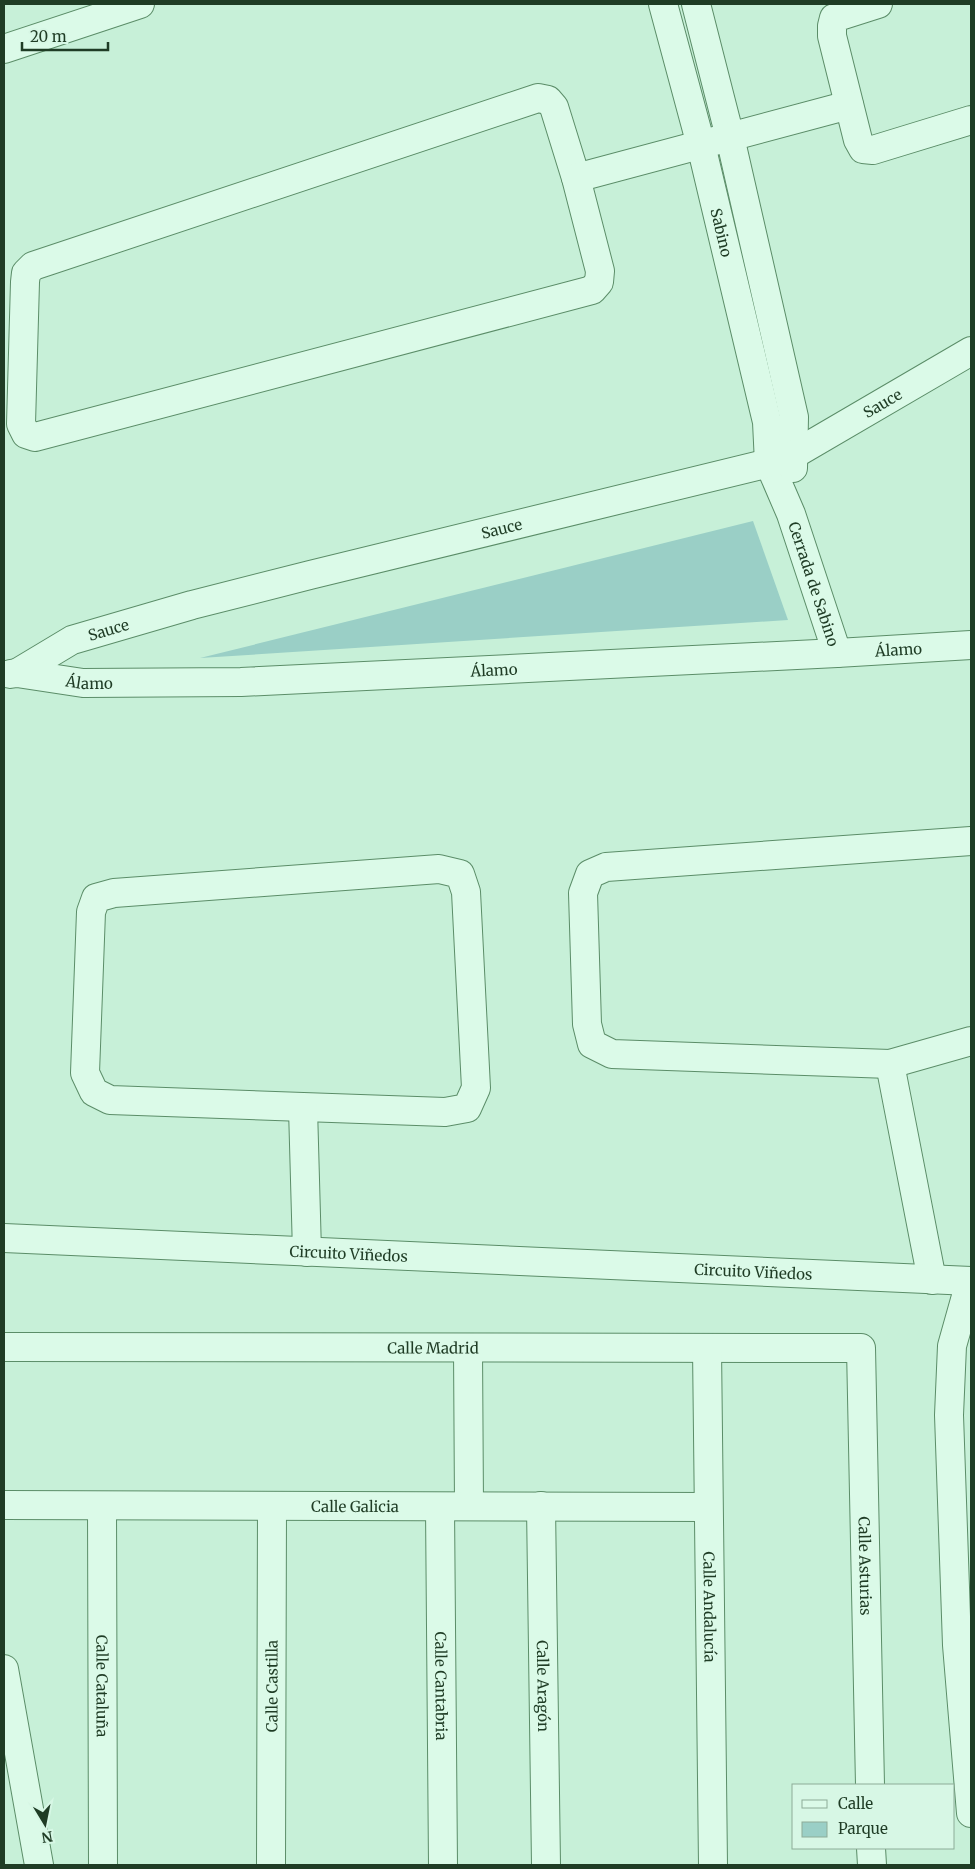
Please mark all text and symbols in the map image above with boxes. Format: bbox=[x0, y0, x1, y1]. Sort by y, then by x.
scale bar bbox=[22, 20, 109, 52]
text: 20 m bbox=[30, 27, 67, 46]
street label: Sabino bbox=[707, 206, 737, 259]
street label: Sauce bbox=[859, 384, 905, 422]
street label: Sauce bbox=[479, 514, 524, 542]
street label: Cerrada de Sabino bbox=[785, 519, 844, 649]
street label: Sauce bbox=[86, 614, 131, 644]
street label: Álamo bbox=[873, 638, 923, 660]
street label: Álamo bbox=[469, 659, 518, 680]
street label: Álamo bbox=[63, 670, 113, 693]
street label: Circuito Viñedos bbox=[289, 1241, 408, 1265]
street label: Circuito Viñedos bbox=[694, 1259, 813, 1283]
street label: Calle Madrid bbox=[387, 1338, 479, 1357]
street label: Calle Galicia bbox=[311, 1496, 399, 1516]
street label: Calle Asturias bbox=[855, 1516, 876, 1616]
street label: Calle Andalucía bbox=[700, 1551, 720, 1663]
street label: Calle Cantabria bbox=[432, 1631, 451, 1741]
street label: Calle Cataluña bbox=[93, 1635, 112, 1737]
street label: Calle Castilla bbox=[262, 1640, 281, 1732]
street label: Calle Aragón bbox=[533, 1640, 554, 1732]
legend bbox=[792, 1784, 955, 1849]
text: Calle bbox=[838, 1794, 873, 1813]
north arrow bbox=[20, 1799, 70, 1849]
text: Parque bbox=[838, 1819, 888, 1838]
text: N bbox=[40, 1827, 54, 1847]

